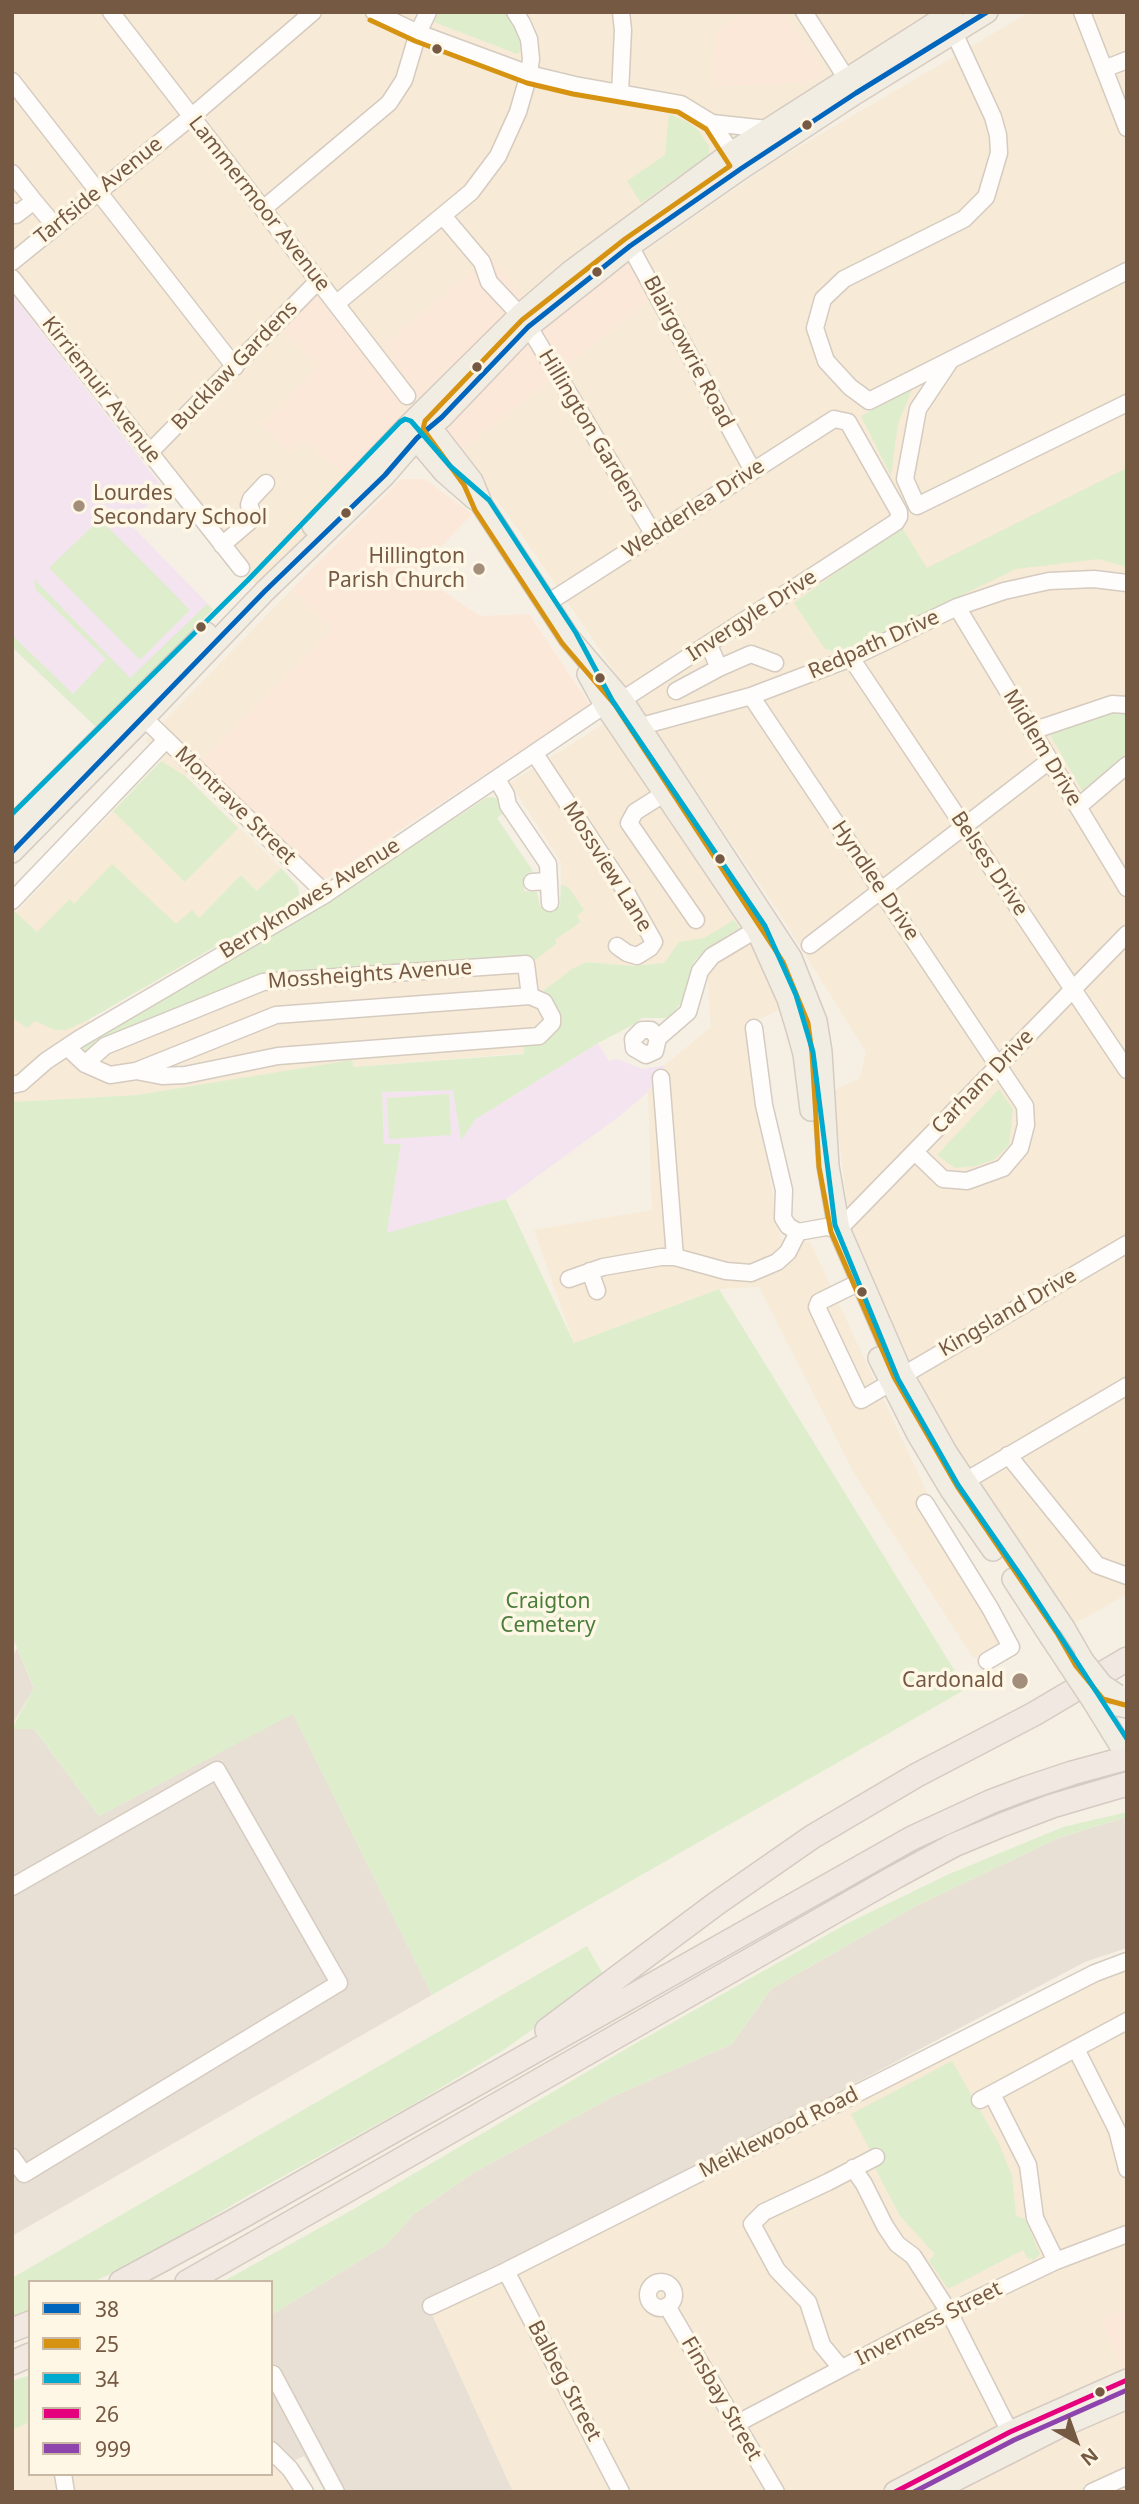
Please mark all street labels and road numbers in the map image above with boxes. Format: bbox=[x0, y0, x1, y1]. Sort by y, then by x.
street label: Lammermoor Avenue bbox=[183, 111, 335, 297]
street label: Tarfside Avenue bbox=[30, 132, 168, 250]
street label: Blairgowrie Road bbox=[637, 272, 739, 432]
street label: Bucklaw Gardens bbox=[167, 296, 303, 436]
street label: Kirriemuir Avenue bbox=[36, 312, 166, 468]
street label: Hillington Gardens bbox=[533, 345, 649, 517]
street label: Wedderlea Drive bbox=[618, 454, 770, 564]
street label: Invergyle Drive bbox=[683, 565, 821, 667]
street label: Redpath Drive bbox=[805, 605, 943, 685]
street label: Midlem Drive bbox=[997, 685, 1087, 811]
street label: Montrave Street bbox=[169, 742, 301, 870]
street label: Mossview Lane bbox=[557, 797, 657, 937]
street label: Belses Drive bbox=[945, 807, 1033, 921]
street label: Hyndlee Drive bbox=[826, 816, 924, 946]
street label: Berryknowes Avenue bbox=[215, 833, 405, 965]
street label: Mossheights Avenue bbox=[267, 955, 473, 995]
street label: Carham Drive bbox=[927, 1025, 1039, 1139]
street label: Kingsland Drive bbox=[935, 1263, 1081, 1363]
street label: Meiklewood Road bbox=[695, 2082, 863, 2184]
street label: Inverness Street bbox=[852, 2276, 1006, 2372]
street label: Balbeg Street bbox=[522, 2317, 606, 2445]
street label: Finsbay Street bbox=[675, 2333, 767, 2465]

